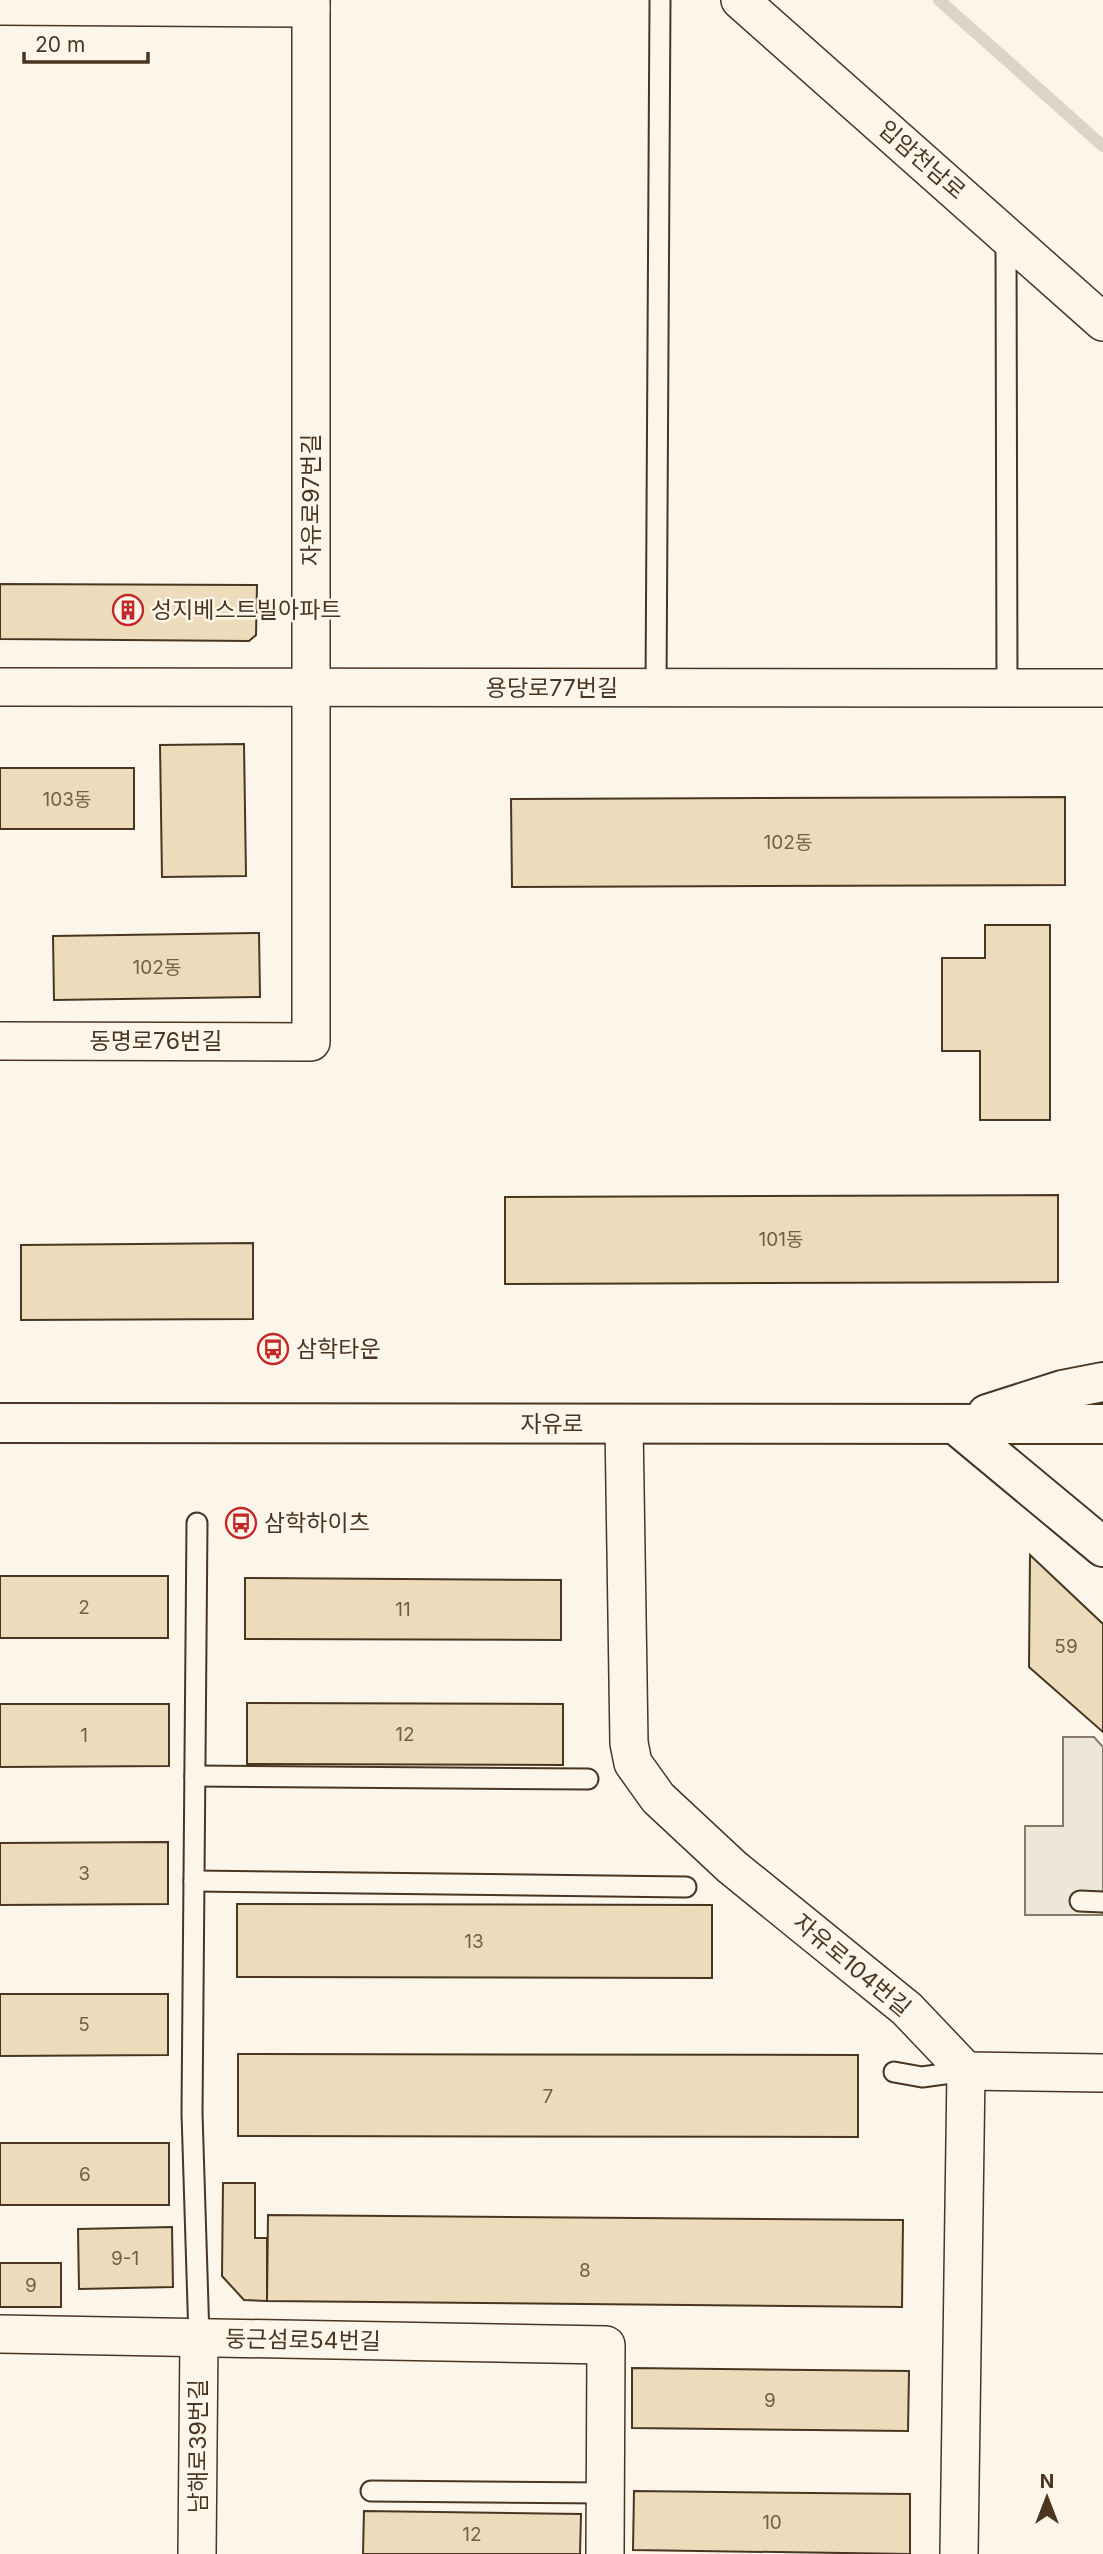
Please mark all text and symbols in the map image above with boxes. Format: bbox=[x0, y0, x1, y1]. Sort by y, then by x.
scale bar bbox=[24, 21, 149, 65]
text: 20 m bbox=[35, 32, 85, 57]
street label: 입암천남로 bbox=[873, 115, 971, 205]
street label: 자유로97번길 bbox=[297, 434, 325, 566]
building icon: 성지베스트빌아파트 bbox=[111, 593, 145, 627]
place label: 성지베스트빌아파트 bbox=[151, 596, 341, 624]
street label: 용당로77번길 bbox=[486, 674, 618, 702]
house number: 103동 bbox=[43, 788, 91, 811]
house number: 102동 bbox=[764, 831, 812, 854]
house number: 102동 bbox=[133, 956, 181, 979]
street label: 동명로76번길 bbox=[90, 1027, 222, 1055]
house number: 101동 bbox=[759, 1228, 803, 1251]
bus stop icon: 삼학타운 bbox=[256, 1332, 290, 1366]
place label: 삼학타운 bbox=[296, 1335, 381, 1363]
street label: 자유로 bbox=[520, 1410, 584, 1438]
bus stop icon: 삼학하이츠 bbox=[224, 1506, 258, 1540]
place label: 삼학하이츠 bbox=[264, 1509, 370, 1537]
house number: 2 bbox=[78, 1596, 90, 1619]
house number: 11 bbox=[395, 1598, 411, 1621]
house number: 59 bbox=[1054, 1635, 1078, 1658]
house number: 12 bbox=[395, 1723, 415, 1746]
house number: 1 bbox=[80, 1724, 88, 1747]
house number: 3 bbox=[78, 1862, 90, 1885]
street label: 자유로104번길 bbox=[788, 1908, 916, 2022]
house number: 13 bbox=[464, 1930, 484, 1953]
house number: 5 bbox=[78, 2013, 90, 2036]
house number: 7 bbox=[543, 2085, 553, 2108]
house number: 6 bbox=[79, 2163, 91, 2186]
house number: 9-1 bbox=[111, 2247, 139, 2270]
house number: 8 bbox=[579, 2259, 591, 2282]
house number: 9 bbox=[25, 2274, 37, 2297]
street label: 둥근섬로54번길 bbox=[225, 2325, 381, 2355]
street label: 남해로39번길 bbox=[184, 2379, 212, 2513]
house number: 9 bbox=[764, 2389, 776, 2412]
north arrow bbox=[1012, 2463, 1082, 2533]
text: N bbox=[1040, 2470, 1054, 2493]
house number: 10 bbox=[762, 2511, 782, 2534]
house number: 12 bbox=[462, 2523, 482, 2546]

